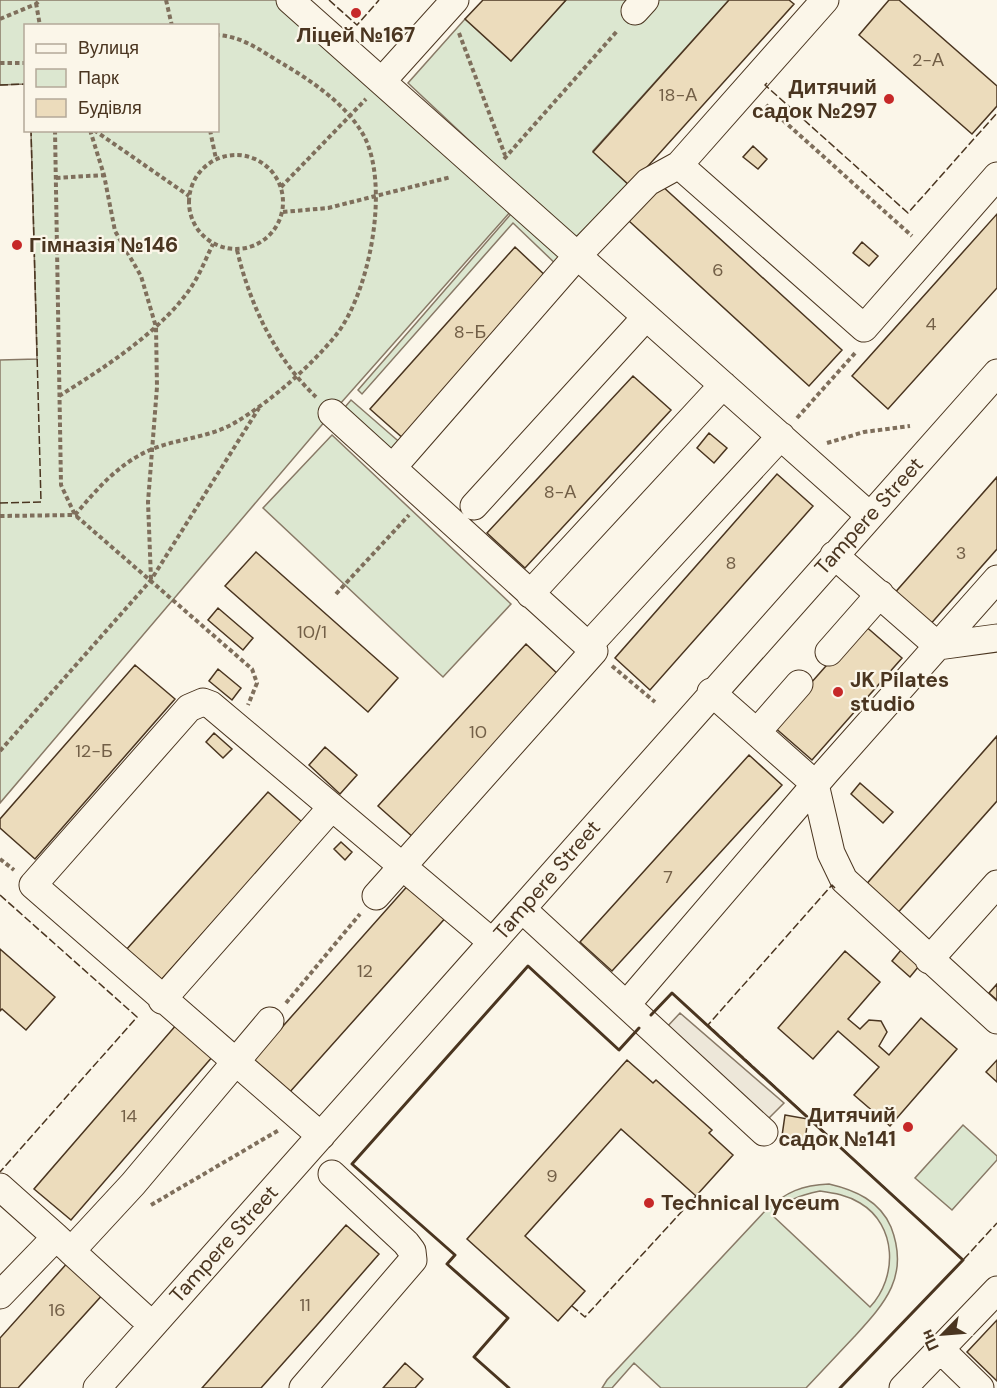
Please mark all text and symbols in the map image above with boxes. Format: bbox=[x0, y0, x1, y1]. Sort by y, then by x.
marker: Ліцей №167 bbox=[349, 6, 363, 20]
place label: Ліцей №167 bbox=[297, 21, 415, 49]
legend bbox=[24, 24, 219, 132]
text: Вулиця bbox=[78, 36, 139, 60]
house number: 2-А bbox=[912, 48, 944, 72]
text: Парк bbox=[78, 66, 119, 90]
place label: Дитячий садок №297 bbox=[752, 73, 877, 125]
house number: 18-А bbox=[659, 83, 697, 107]
marker: Дитячий садок №297 bbox=[882, 92, 896, 106]
text: Будівля bbox=[78, 96, 142, 120]
place label: Гімназія №146 bbox=[29, 231, 178, 259]
marker: Гімназія №146 bbox=[10, 238, 24, 252]
house number: 6 bbox=[712, 258, 724, 282]
house number: 4 bbox=[926, 312, 937, 336]
house number: 8-Б bbox=[454, 320, 486, 344]
street label: Tampere Street bbox=[808, 451, 930, 581]
house number: 8-А bbox=[544, 480, 576, 504]
house number: 3 bbox=[956, 541, 966, 565]
house number: 8 bbox=[726, 551, 736, 575]
house number: 10/1 bbox=[297, 620, 327, 644]
place label: JK Pilates studio bbox=[850, 666, 949, 718]
marker: JK Pilates studio bbox=[831, 685, 845, 699]
house number: 10 bbox=[469, 720, 487, 744]
house number: 12-Б bbox=[75, 739, 113, 763]
street label: Tampere Street bbox=[487, 814, 607, 946]
house number: 7 bbox=[663, 865, 673, 889]
house number: 12 bbox=[357, 959, 373, 983]
place label: Дитячий садок №141 bbox=[778, 1101, 896, 1153]
house number: 14 bbox=[121, 1104, 137, 1128]
marker: Дитячий садок №141 bbox=[901, 1120, 915, 1134]
house number: 9 bbox=[546, 1164, 558, 1188]
street label: Tampere Street bbox=[163, 1179, 285, 1309]
place label: Technical lyceum bbox=[661, 1189, 840, 1217]
marker: Technical lyceum bbox=[642, 1196, 656, 1210]
house number: 11 bbox=[299, 1293, 311, 1317]
house number: 16 bbox=[49, 1298, 65, 1322]
north arrow bbox=[913, 1304, 973, 1364]
text: Пн bbox=[916, 1326, 944, 1354]

